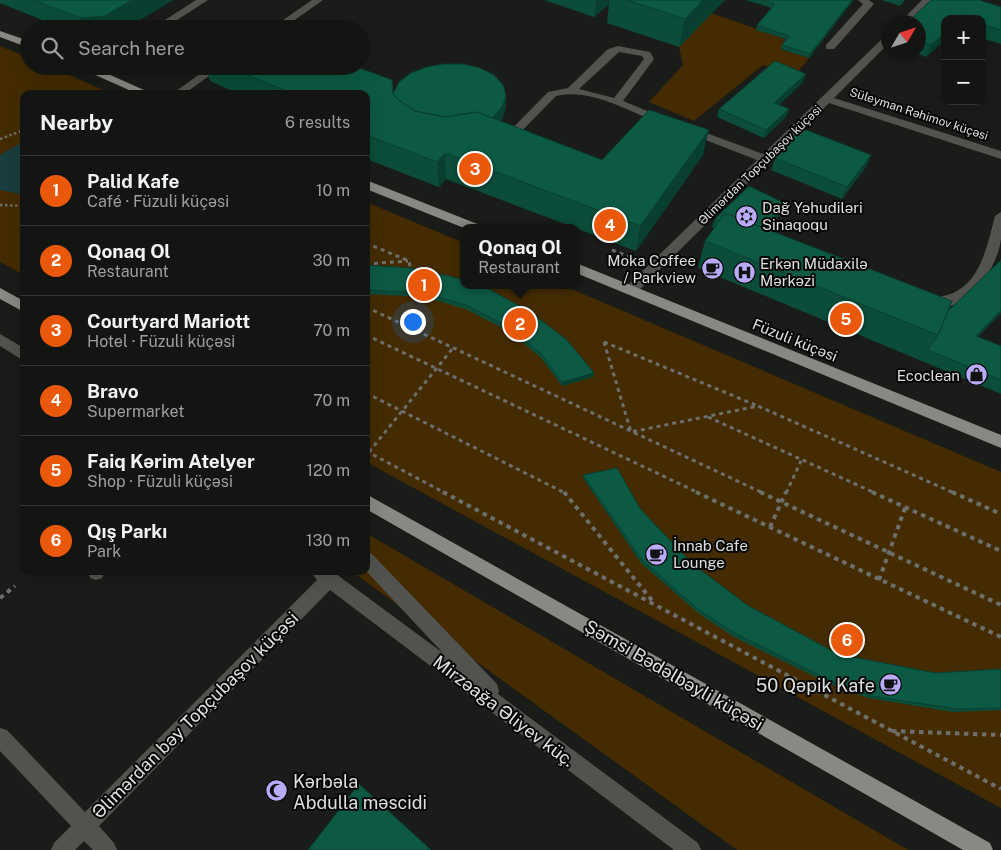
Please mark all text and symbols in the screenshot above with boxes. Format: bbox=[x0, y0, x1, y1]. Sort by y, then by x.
north arrow bbox=[881, 15, 926, 60]
map controls bbox=[941, 15, 986, 105]
button: + bbox=[941, 15, 986, 60]
search box bbox=[20, 20, 370, 75]
icon: search bbox=[38, 34, 66, 62]
text: Search here bbox=[78, 37, 185, 59]
button: − bbox=[941, 60, 986, 105]
street label: Süleyman Rəhimov küçəsi bbox=[848, 85, 990, 143]
street label: Əlimərdan Topçubaşov küçəsi bbox=[696, 102, 824, 228]
text: Nearby bbox=[40, 110, 113, 135]
text: 6 results bbox=[285, 113, 350, 132]
pin: 3 bbox=[459, 150, 491, 188]
text: Palid Kafe bbox=[87, 170, 179, 192]
text: 1 bbox=[53, 181, 59, 200]
text: 10 m bbox=[316, 181, 350, 200]
text: Café · Füzuli küçəsi bbox=[87, 192, 229, 211]
place label: Dağ Yəhudiləri Sinaqoqu bbox=[762, 199, 863, 233]
synagogue icon: Dağ Yəhudiləri Sinaqoqu bbox=[734, 204, 758, 228]
pin: 4 bbox=[594, 206, 626, 244]
popup bbox=[460, 224, 580, 289]
text: Qonaq Ol bbox=[478, 236, 562, 258]
text: Qonaq Ol bbox=[87, 240, 171, 262]
text: 2 bbox=[51, 251, 61, 270]
text: 30 m bbox=[313, 251, 350, 270]
place label: Moka Coffee / Parkview bbox=[607, 252, 696, 286]
place label: Erkən Müdaxilə Mərkəzi bbox=[760, 255, 868, 289]
cafe icon: Moka Coffee / Parkview bbox=[700, 257, 724, 281]
text: Restaurant bbox=[478, 258, 560, 277]
hospital icon: Erkən Müdaxilə Mərkəzi bbox=[732, 260, 756, 284]
text: Restaurant bbox=[87, 262, 169, 281]
pin: 1 bbox=[408, 266, 440, 304]
pin: 5 bbox=[830, 300, 862, 338]
pin: 2 bbox=[504, 305, 536, 343]
your location bbox=[400, 309, 426, 335]
text: Courtyard Mariott bbox=[87, 310, 250, 332]
street label: Füzuli küçəsi bbox=[750, 315, 840, 365]
text: 3 bbox=[51, 321, 61, 340]
text: 70 m bbox=[313, 321, 350, 340]
text: Hotel · Füzuli küçəsi bbox=[87, 332, 235, 351]
shop icon: Ecoclean bbox=[964, 363, 988, 387]
place label: Ecoclean bbox=[897, 367, 960, 384]
text: Bravo bbox=[87, 380, 139, 402]
text: 4 bbox=[51, 391, 61, 410]
text: 70 m bbox=[313, 391, 350, 410]
text: Supermarket bbox=[87, 402, 184, 421]
text: Faiq Kərim Atelyer bbox=[87, 450, 255, 472]
text: 5 bbox=[51, 461, 61, 480]
text: 120 m bbox=[306, 461, 350, 480]
text: Shop · Füzuli küçəsi bbox=[87, 472, 233, 491]
text: Qış Parkı bbox=[87, 520, 167, 542]
text: 6 bbox=[51, 531, 61, 550]
text: 130 m bbox=[306, 531, 350, 550]
place label: İnnab Cafe Lounge bbox=[673, 536, 748, 571]
text: Park bbox=[87, 542, 121, 561]
cafe icon: İnnab Cafe Lounge bbox=[645, 542, 669, 566]
street label: Əlimərdan bəy Topçubaşov küçəsi bbox=[87, 607, 303, 823]
street label: Şəmsi Bədəlbəyli küçəsi bbox=[581, 615, 767, 735]
pin: 6 bbox=[831, 621, 863, 659]
street label: Mirzəağa Əliyev küç. bbox=[429, 651, 579, 771]
cafe icon: 50 Qəpik Kafe bbox=[879, 673, 903, 697]
place label: 50 Qəpik Kafe bbox=[756, 675, 875, 696]
place label: Kərbəla Abdulla məscidi bbox=[293, 771, 427, 813]
mosque icon: Kərbəla Abdulla məscidi bbox=[265, 779, 289, 803]

